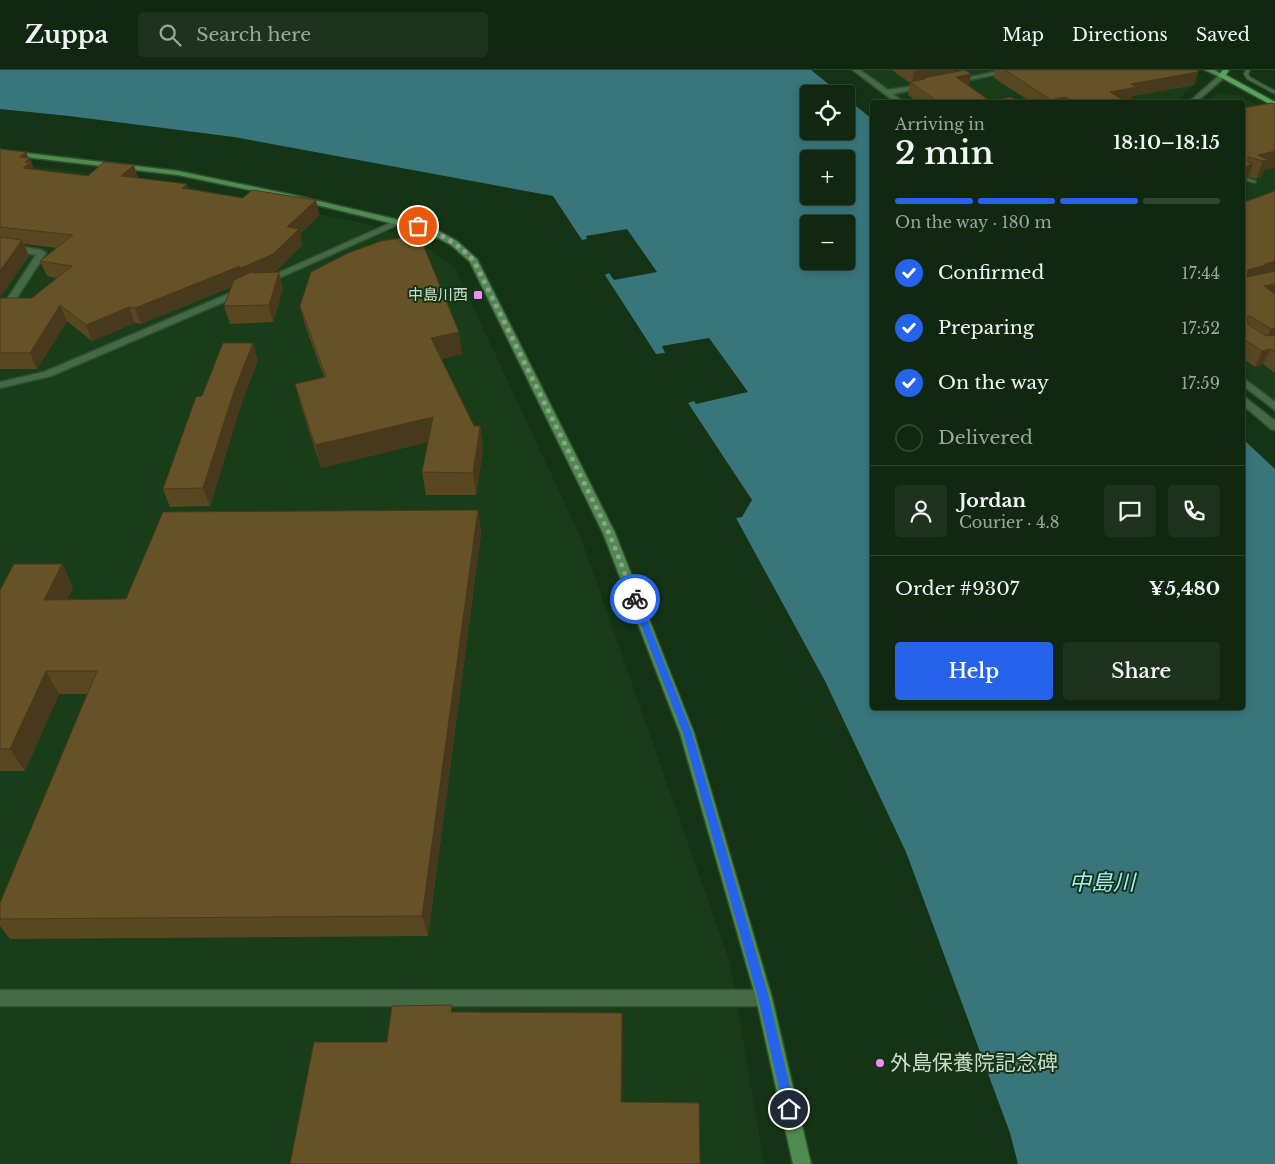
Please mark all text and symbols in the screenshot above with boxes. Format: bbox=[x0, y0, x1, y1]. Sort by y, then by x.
search box bbox=[138, 12, 488, 57]
text: Zuppa bbox=[25, 20, 108, 49]
icon: search bbox=[156, 21, 184, 49]
text: Search here bbox=[196, 23, 311, 46]
text: Map bbox=[1002, 24, 1044, 46]
text: Directions bbox=[1072, 24, 1168, 46]
text: Saved bbox=[1196, 24, 1250, 46]
map controls bbox=[800, 85, 855, 270]
button: locate bbox=[800, 85, 855, 140]
text: Arriving in bbox=[895, 114, 985, 134]
text: 18:10–18:15 bbox=[1113, 131, 1220, 154]
text: 2 min bbox=[895, 133, 994, 173]
button: + bbox=[800, 150, 855, 205]
pin bbox=[397, 205, 439, 247]
icon: bag bbox=[404, 212, 432, 240]
text: On the way · 180 m bbox=[895, 212, 1052, 232]
button: − bbox=[800, 215, 855, 270]
icon: check bbox=[895, 259, 923, 287]
text: Confirmed bbox=[938, 261, 1044, 284]
text: 17:44 bbox=[1182, 263, 1220, 283]
place label: 中島川西 bbox=[408, 285, 468, 304]
marker: 中島川西 bbox=[472, 289, 484, 301]
icon: check bbox=[895, 314, 923, 342]
text: Preparing bbox=[938, 316, 1034, 339]
text: 17:52 bbox=[1181, 318, 1220, 338]
icon: check bbox=[895, 369, 923, 397]
text: On the way bbox=[938, 371, 1049, 394]
text: 17:59 bbox=[1181, 373, 1220, 393]
text: Delivered bbox=[938, 426, 1033, 449]
button: person bbox=[895, 485, 947, 537]
button: chat bbox=[1104, 485, 1156, 537]
button: phone bbox=[1168, 485, 1220, 537]
text: Jordan bbox=[959, 489, 1026, 512]
text: Courier · 4.8 bbox=[959, 512, 1060, 532]
courier bbox=[610, 574, 660, 624]
text: Order #9307 bbox=[895, 577, 1019, 600]
text: ¥5,480 bbox=[1149, 577, 1220, 600]
icon: bike bbox=[621, 585, 649, 613]
button: Help bbox=[895, 642, 1053, 700]
button: Share bbox=[1063, 642, 1220, 700]
water label: 中島川 bbox=[1069, 869, 1137, 896]
place label: 外島保養院記念碑 bbox=[890, 1050, 1058, 1076]
marker: 外島保養院記念碑 bbox=[874, 1057, 886, 1069]
pin bbox=[768, 1088, 810, 1130]
icon: home bbox=[775, 1095, 803, 1123]

